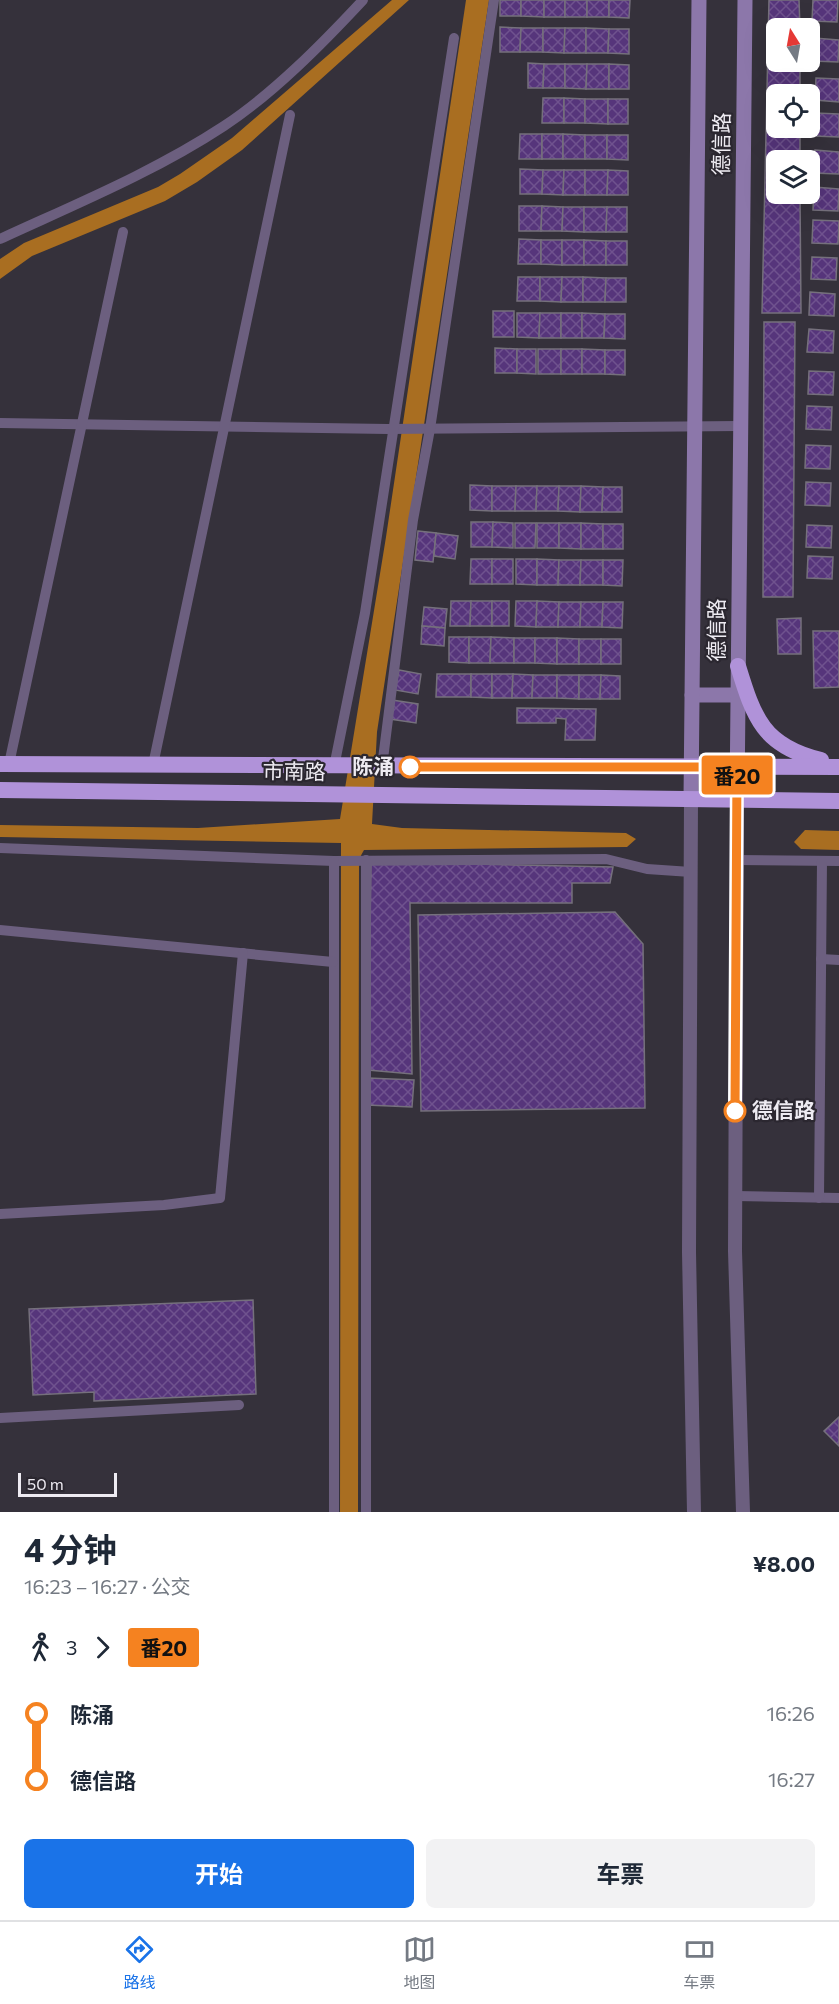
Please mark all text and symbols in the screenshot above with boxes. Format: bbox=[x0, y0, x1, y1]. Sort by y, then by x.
north arrow bbox=[766, 18, 820, 72]
map controls bbox=[766, 18, 820, 204]
button: locate bbox=[766, 84, 820, 138]
street label: 德信路 bbox=[707, 112, 734, 176]
button: layers bbox=[766, 150, 820, 204]
street label: 德信路 bbox=[703, 599, 728, 662]
place label: 陈涌 bbox=[352, 753, 394, 778]
marker: 陈涌 bbox=[399, 756, 421, 778]
line badge: 番20 bbox=[702, 756, 771, 794]
street label: 市南路 bbox=[262, 757, 326, 784]
text: 番20 bbox=[714, 763, 760, 788]
place label: 德信路 bbox=[752, 1097, 815, 1122]
marker: 德信路 bbox=[724, 1100, 746, 1122]
scale bar bbox=[18, 1470, 117, 1498]
text: 50 m bbox=[27, 1474, 64, 1493]
text: 4 分钟 bbox=[24, 1528, 117, 1569]
text: ¥8.00 bbox=[753, 1550, 815, 1577]
text: 16:23 – 16:27 · 公交 bbox=[24, 1574, 191, 1598]
icon: walk bbox=[24, 1631, 57, 1664]
icon: forward bbox=[86, 1631, 119, 1664]
text: 3 bbox=[66, 1635, 77, 1659]
text: 番20 bbox=[140, 1635, 187, 1660]
text: 陈涌 bbox=[70, 1701, 114, 1728]
text: 16:26 bbox=[766, 1701, 815, 1725]
text: 德信路 bbox=[70, 1767, 136, 1794]
text: 16:27 bbox=[768, 1767, 815, 1791]
button: 开始 bbox=[24, 1839, 414, 1908]
button: 车票 bbox=[426, 1839, 815, 1908]
tab: 路线 bbox=[123, 1933, 156, 1993]
tab: 地图 bbox=[403, 1933, 436, 1993]
tab: 车票 bbox=[683, 1933, 716, 1993]

